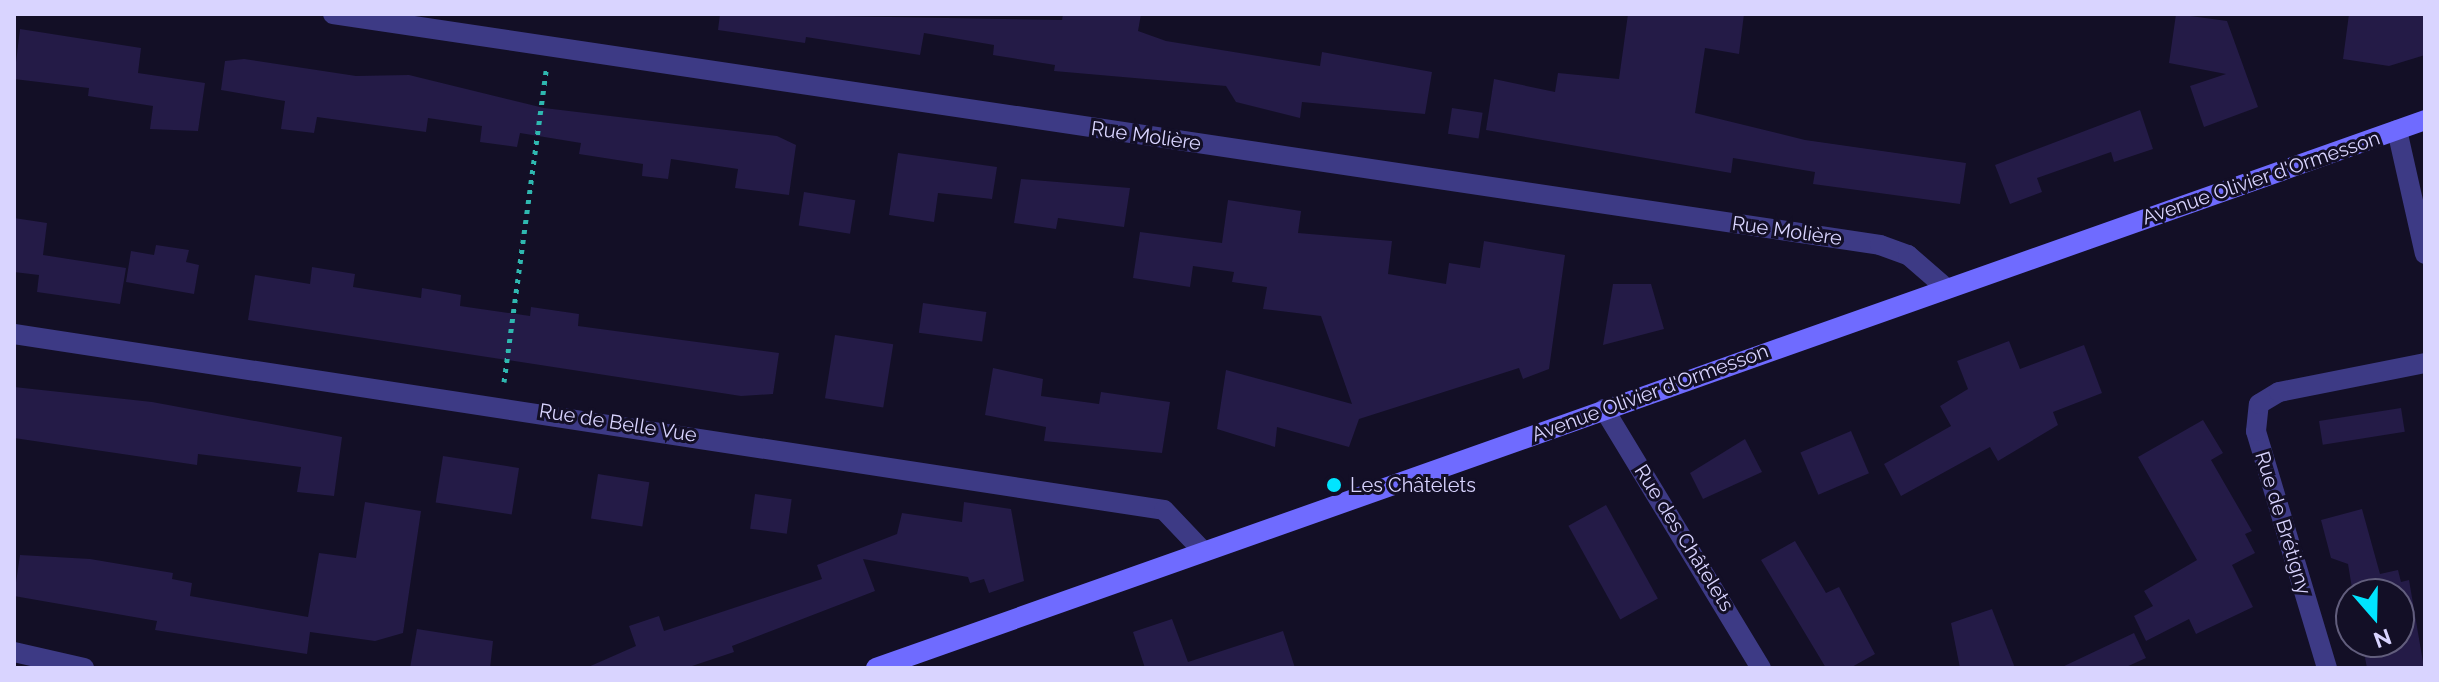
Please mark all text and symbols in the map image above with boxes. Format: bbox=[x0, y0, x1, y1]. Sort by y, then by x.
street label: Rue Molière bbox=[1089, 116, 1203, 156]
street label: Avenue Olivier d'Ormesson bbox=[2139, 126, 2383, 230]
street label: Rue Molière bbox=[1730, 211, 1844, 251]
street label: Avenue Olivier d'Ormesson bbox=[1528, 339, 1772, 447]
street label: Rue de Belle Vue bbox=[537, 399, 699, 447]
street label: Rue de Brétigny bbox=[2250, 449, 2316, 597]
street label: Rue des Châtelets bbox=[1629, 460, 1739, 616]
place label: Les Châtelets bbox=[1350, 473, 1476, 497]
marker: Les Châtelets bbox=[1325, 476, 1343, 494]
north arrow bbox=[2335, 578, 2415, 658]
text: N bbox=[2370, 624, 2395, 654]

